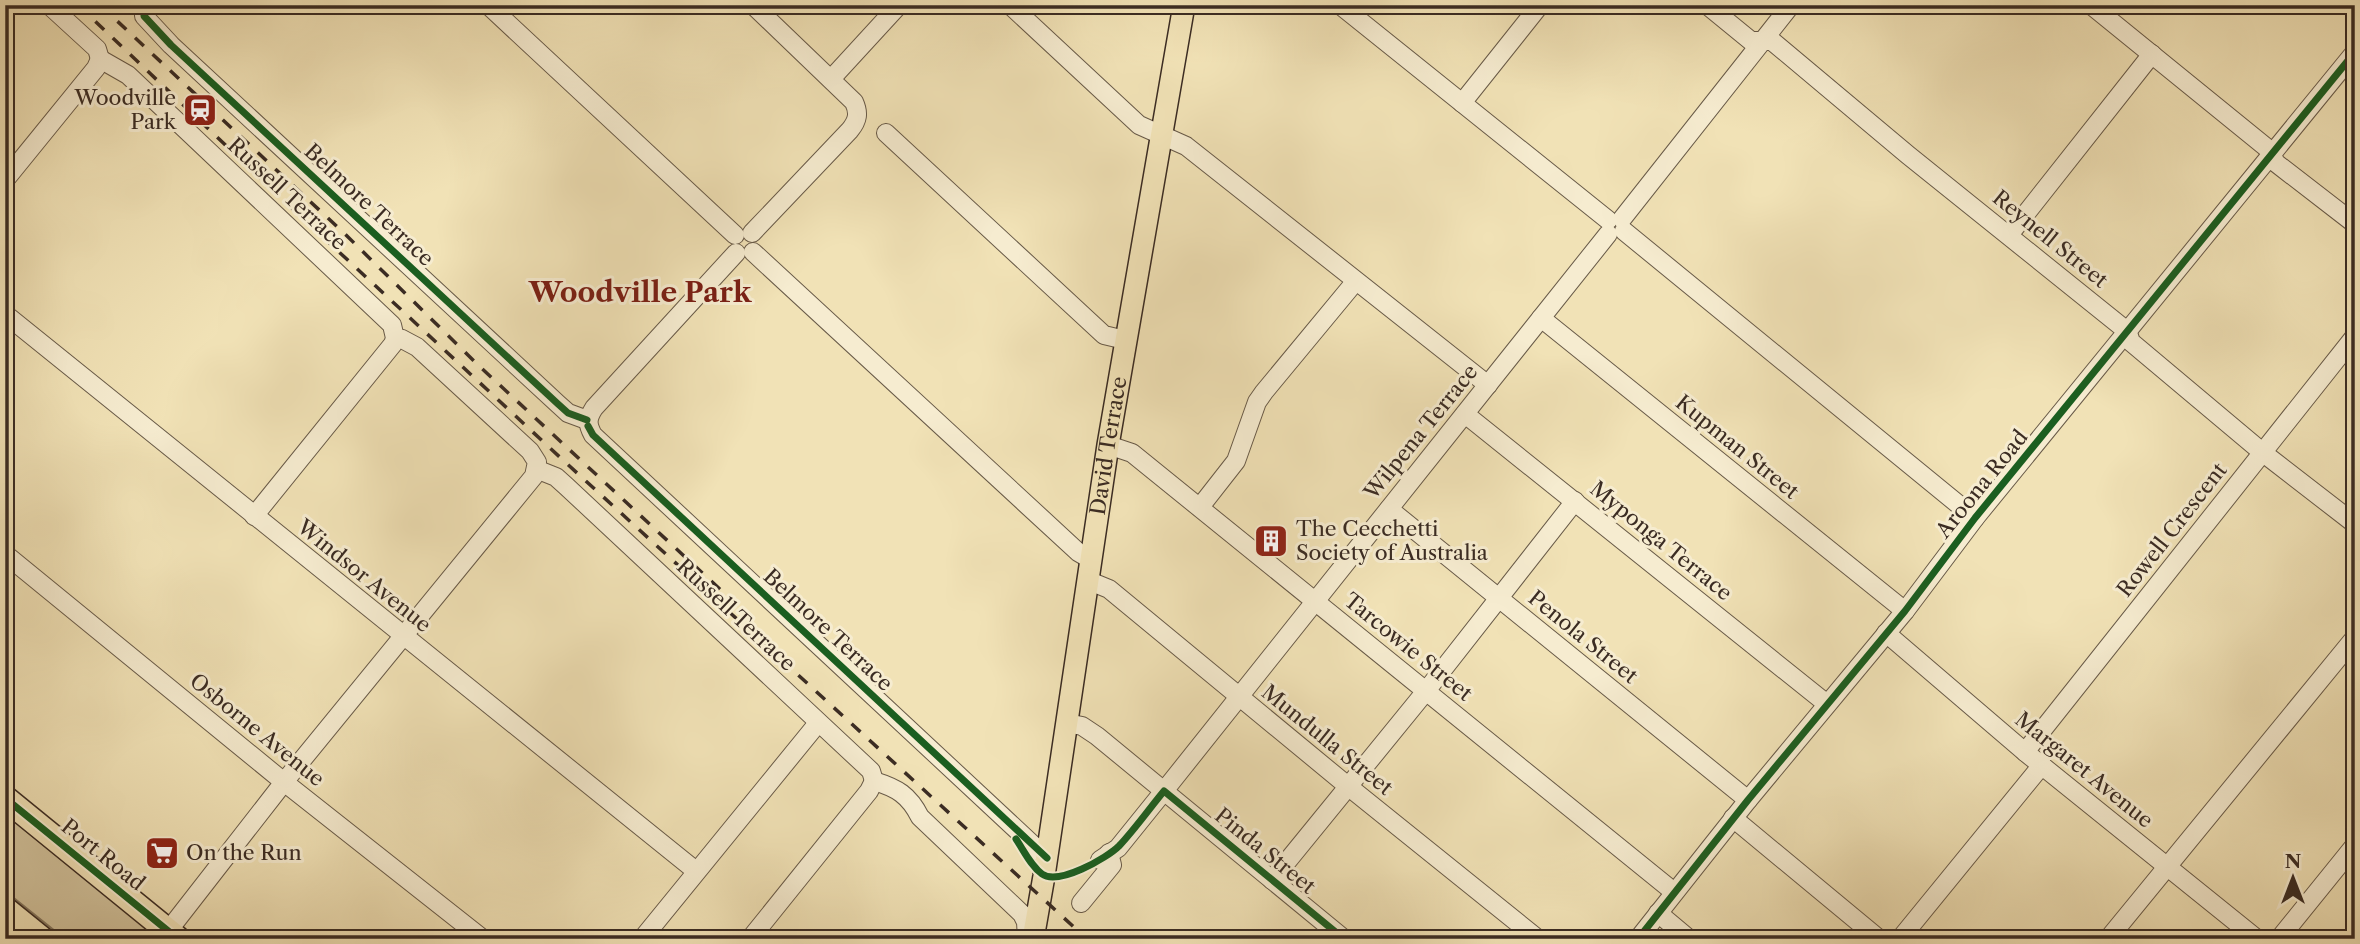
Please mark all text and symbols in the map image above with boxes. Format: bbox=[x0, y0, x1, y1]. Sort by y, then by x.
place label: Woodville Park bbox=[73, 85, 177, 134]
station icon: Woodville Park bbox=[181, 91, 219, 129]
street label: Russell Terrace bbox=[223, 132, 352, 255]
street label: Belmore Terrace bbox=[300, 138, 439, 271]
street label: Reynell Street bbox=[1988, 185, 2113, 293]
district label: Woodville Park bbox=[528, 275, 752, 309]
street label: Wilpena Terrace bbox=[1358, 359, 1483, 505]
street label: David Terrace bbox=[1085, 374, 1132, 517]
street label: Kupman Street bbox=[1671, 389, 1804, 504]
street label: Aroona Road bbox=[1930, 425, 2033, 543]
street label: Rowell Crescent bbox=[2112, 457, 2232, 602]
street label: Myponga Terrace bbox=[1585, 476, 1737, 605]
street label: Windsor Avenue bbox=[291, 513, 436, 637]
place label: The Cecchetti Society of Australia bbox=[1296, 516, 1489, 565]
building icon: The Cecchetti Society of Australia bbox=[1252, 522, 1290, 560]
street label: Russell Terrace bbox=[672, 553, 801, 676]
street label: Belmore Terrace bbox=[759, 563, 898, 696]
street label: Penola Street bbox=[1524, 585, 1643, 689]
street label: Tarcowie Street bbox=[1339, 587, 1478, 706]
street label: Osborne Avenue bbox=[185, 668, 329, 791]
street label: Mundulla Street bbox=[1257, 679, 1398, 800]
street label: Margaret Avenue bbox=[2010, 706, 2158, 833]
street label: Pinda Street bbox=[1210, 802, 1321, 899]
street label: Port Road bbox=[57, 813, 150, 896]
supermarket icon: On the Run bbox=[143, 834, 181, 872]
place label: On the Run bbox=[186, 840, 302, 865]
north arrow bbox=[2258, 842, 2328, 912]
text: N bbox=[2285, 850, 2301, 873]

